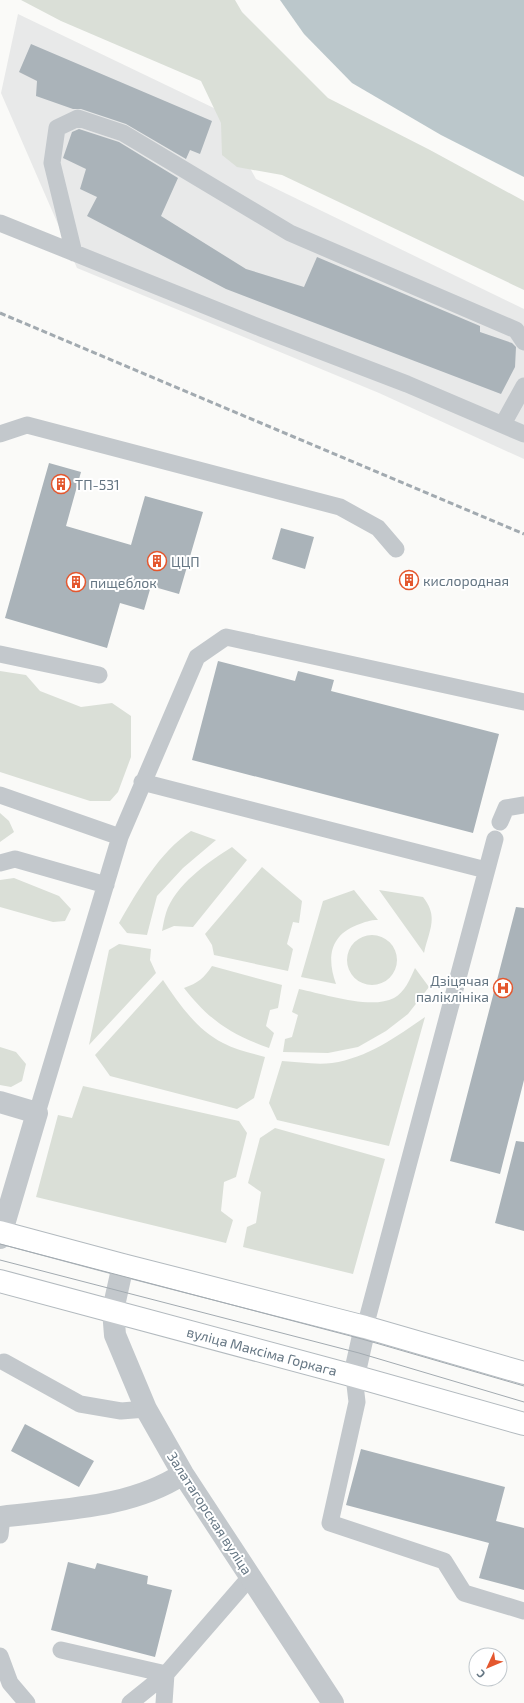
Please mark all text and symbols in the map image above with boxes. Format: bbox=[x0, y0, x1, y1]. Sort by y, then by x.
building icon: ТП-531 bbox=[50, 473, 72, 495]
place label: ТП-531 bbox=[75, 476, 120, 493]
building icon: ЦЦП bbox=[146, 550, 168, 572]
place label: ЦЦП bbox=[171, 553, 200, 570]
building icon: кислородная bbox=[398, 569, 420, 591]
building icon: пищеблок bbox=[65, 571, 87, 593]
place label: кислородная bbox=[423, 572, 509, 589]
place label: пищеблок bbox=[90, 574, 157, 591]
place label: Дзіцячая паліклініка bbox=[416, 972, 489, 1005]
hospital icon: Дзіцячая паліклініка bbox=[492, 977, 514, 999]
street label: вуліца Максіма Горкага bbox=[185, 1323, 339, 1379]
street label: Залатагорская вуліца bbox=[164, 1448, 256, 1578]
north arrow bbox=[468, 1647, 508, 1687]
text: С bbox=[473, 1667, 487, 1681]

